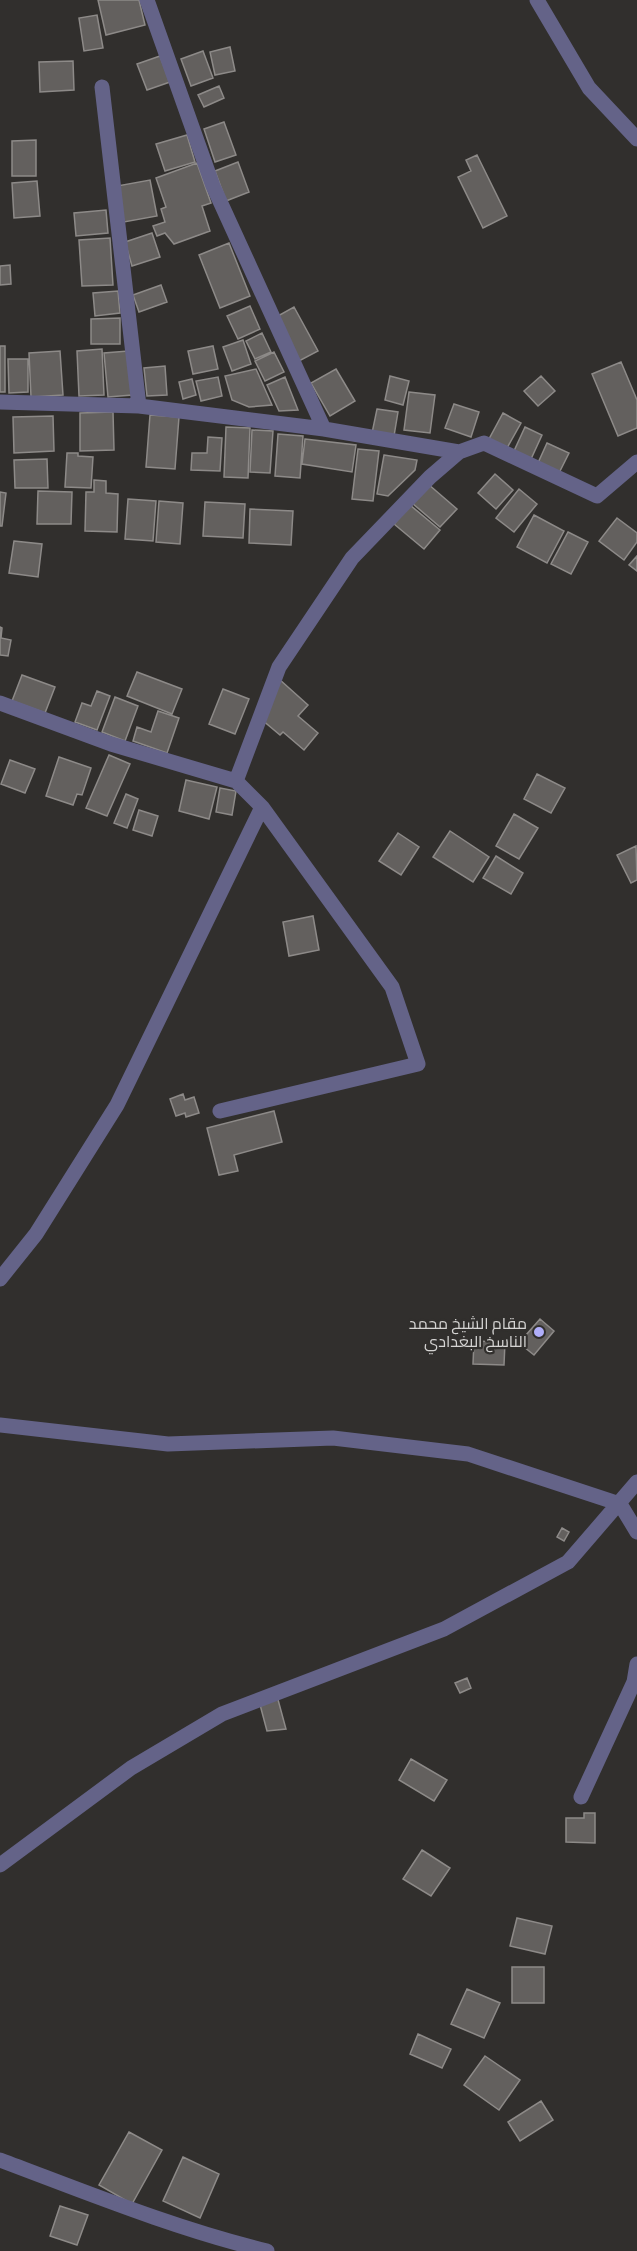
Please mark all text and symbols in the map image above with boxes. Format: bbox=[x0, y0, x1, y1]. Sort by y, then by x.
place label: مقام الشيخ محمد الناسخ البغدادي bbox=[409, 1313, 527, 1355]
marker: مقام الشيخ محمد الناسخ البغدادي bbox=[532, 1325, 546, 1339]

